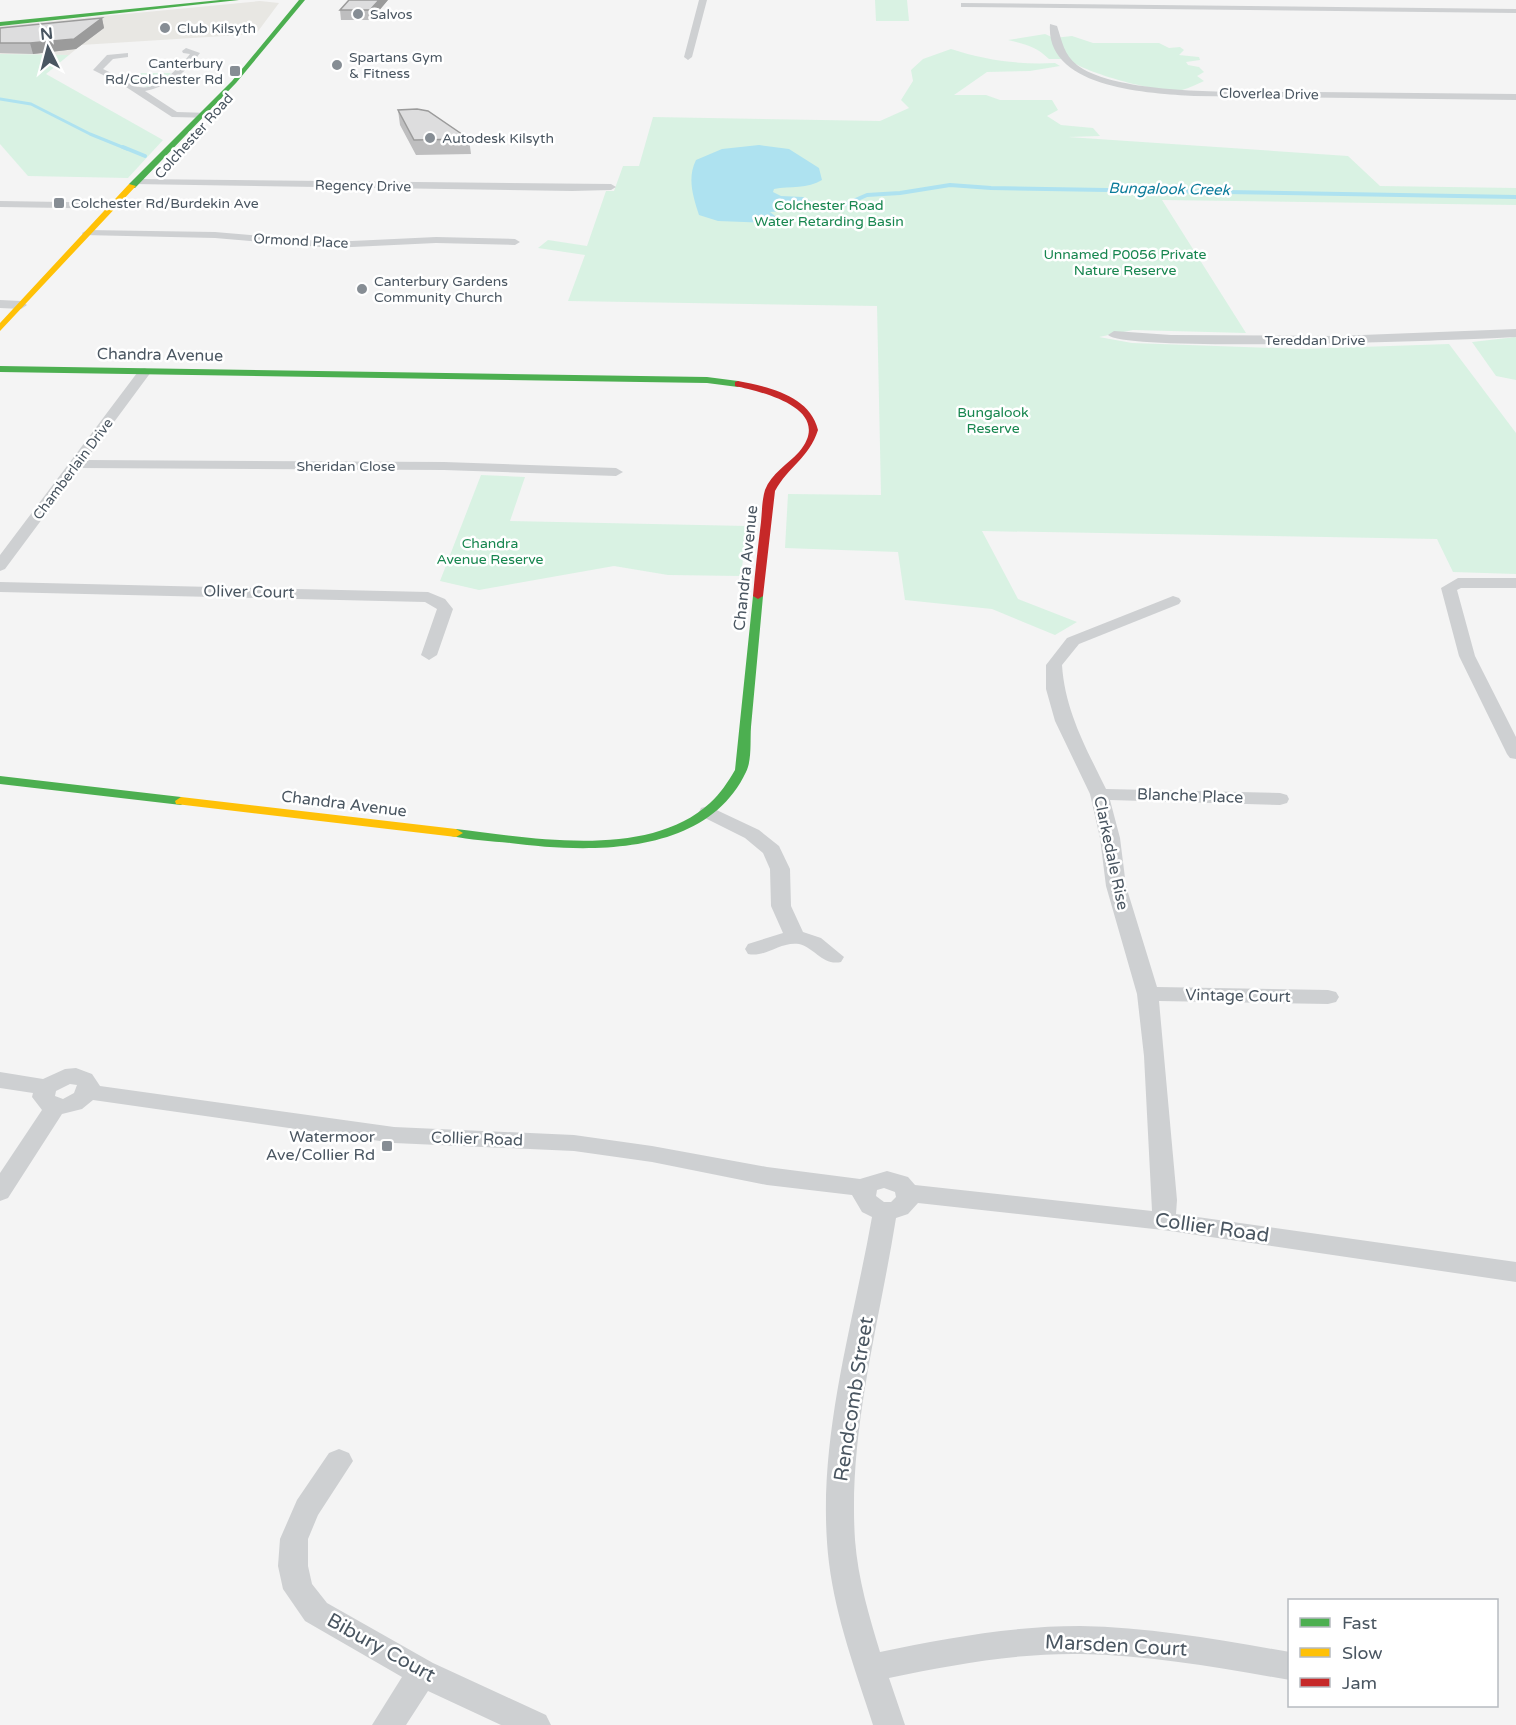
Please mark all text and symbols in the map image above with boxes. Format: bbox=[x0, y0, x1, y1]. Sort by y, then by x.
place label: Salvos bbox=[370, 6, 413, 23]
marker: Salvos bbox=[351, 7, 365, 21]
north arrow bbox=[18, 18, 78, 78]
place label: Club Kilsyth bbox=[177, 20, 256, 37]
marker: Club Kilsyth bbox=[158, 21, 172, 35]
text: N bbox=[39, 23, 54, 45]
place label: Spartans Gym & Fitness bbox=[349, 49, 443, 82]
place label: Canterbury Rd/Colchester Rd bbox=[105, 55, 223, 88]
marker: Spartans Gym & Fitness bbox=[330, 58, 344, 72]
marker: Canterbury Rd/Colchester Rd bbox=[228, 64, 242, 78]
street label: Cloverlea Drive bbox=[1219, 85, 1319, 103]
street label: Colchester Road bbox=[151, 90, 237, 182]
place label: Autodesk Kilsyth bbox=[442, 130, 554, 147]
marker: Autodesk Kilsyth bbox=[423, 131, 437, 145]
street label: Regency Drive bbox=[315, 177, 411, 195]
water label: Bungalook Creek bbox=[1108, 179, 1232, 199]
place label: Colchester Rd/Burdekin Ave bbox=[71, 195, 259, 212]
marker: Colchester Rd/Burdekin Ave bbox=[52, 196, 66, 210]
park label: Colchester Road Water Retarding Basin bbox=[754, 197, 904, 230]
street label: Ormond Place bbox=[253, 230, 349, 252]
park label: Unnamed P0056 Private Nature Reserve bbox=[1043, 246, 1207, 279]
place label: Canterbury Gardens Community Church bbox=[374, 273, 508, 306]
marker: Canterbury Gardens Community Church bbox=[355, 282, 369, 296]
street label: Tereddan Drive bbox=[1265, 332, 1365, 349]
street label: Chandra Avenue bbox=[97, 344, 223, 366]
park label: Bungalook Reserve bbox=[957, 404, 1029, 437]
street label: Chamberlain Drive bbox=[29, 415, 117, 523]
street label: Sheridan Close bbox=[296, 458, 396, 475]
street label: Chandra Avenue bbox=[729, 504, 763, 632]
park label: Chandra Avenue Reserve bbox=[437, 535, 544, 568]
street label: Oliver Court bbox=[203, 581, 295, 603]
street label: Blanche Place bbox=[1137, 784, 1243, 808]
street label: Chandra Avenue bbox=[280, 786, 408, 822]
street label: Clarkedale Rise bbox=[1089, 794, 1133, 912]
street label: Vintage Court bbox=[1185, 985, 1291, 1007]
place label: Watermoor Ave/Collier Rd bbox=[266, 1127, 376, 1165]
street label: Collier Road bbox=[431, 1127, 523, 1151]
marker: Watermoor Ave/Collier Rd bbox=[380, 1139, 394, 1153]
street label: Collier Road bbox=[1153, 1208, 1271, 1248]
street label: Rendcomb Street bbox=[829, 1315, 879, 1483]
legend bbox=[1288, 1599, 1498, 1707]
street label: Bibury Court bbox=[323, 1608, 440, 1688]
text: Fast bbox=[1342, 1612, 1377, 1634]
street label: Marsden Court bbox=[1044, 1630, 1188, 1662]
text: Slow bbox=[1342, 1642, 1383, 1664]
text: Jam bbox=[1342, 1672, 1377, 1694]

